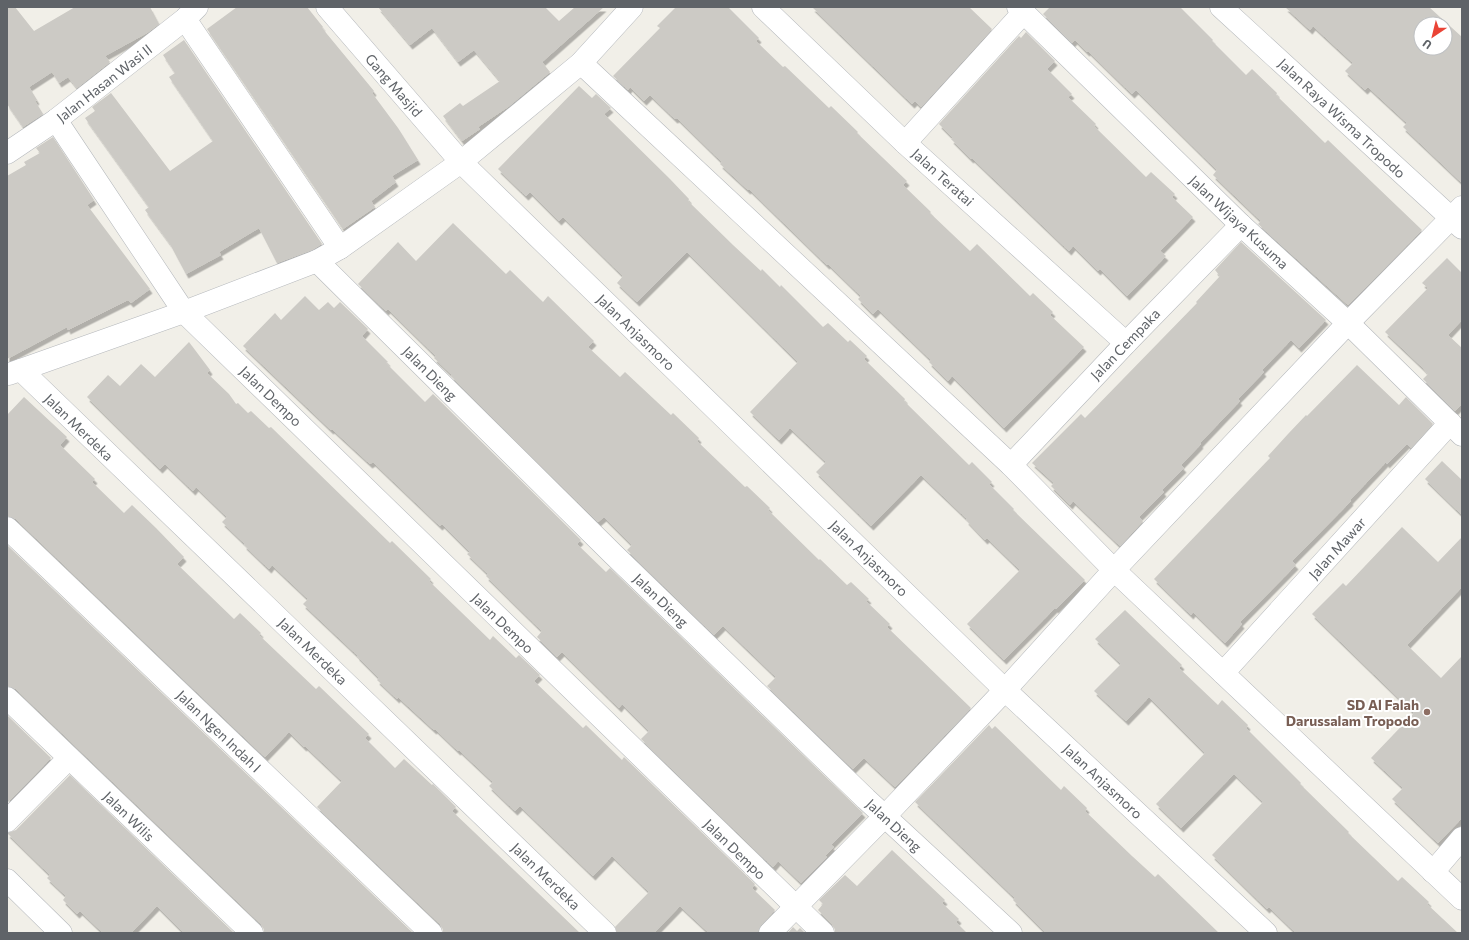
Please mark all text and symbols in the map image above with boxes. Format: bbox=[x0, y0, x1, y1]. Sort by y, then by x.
north arrow bbox=[1413, 16, 1453, 56]
text: U bbox=[1420, 37, 1434, 52]
street label: Jalan Hasan Wasi II bbox=[53, 40, 155, 126]
street label: Gang Masjid bbox=[362, 50, 426, 120]
street label: Jalan Raya Wisma Tropodo bbox=[1275, 55, 1409, 181]
street label: Jalan Teratai bbox=[908, 145, 978, 209]
street label: Jalan Wijaya Kusuma bbox=[1186, 172, 1292, 272]
street label: Jalan Anjasmoro bbox=[593, 290, 679, 374]
street label: Jalan Cempaka bbox=[1087, 305, 1163, 383]
street label: Jalan Dieng bbox=[399, 342, 461, 404]
street label: Jalan Dempo bbox=[236, 362, 306, 430]
street label: Jalan Merdeka bbox=[41, 390, 117, 464]
street label: Jalan Mawar bbox=[1305, 513, 1369, 582]
street label: Jalan Anjasmoro bbox=[826, 516, 912, 600]
street label: Jalan Dieng bbox=[630, 570, 692, 631]
street label: Jalan Dempo bbox=[468, 589, 538, 657]
street label: Jalan Merdeka bbox=[275, 614, 351, 688]
street label: Jalan Ngen Indah I bbox=[173, 686, 265, 776]
place label: SD Al Falah Darussalam Tropodo bbox=[1286, 696, 1419, 729]
marker: SD Al Falah Darussalam Tropodo bbox=[1422, 707, 1432, 717]
street label: Jalan Anjasmoro bbox=[1060, 740, 1146, 822]
street label: Jalan Wilis bbox=[100, 788, 158, 844]
street label: Jalan Dieng bbox=[863, 795, 926, 855]
street label: Jalan Dempo bbox=[700, 815, 770, 883]
street label: Jalan Merdeka bbox=[508, 839, 584, 913]

